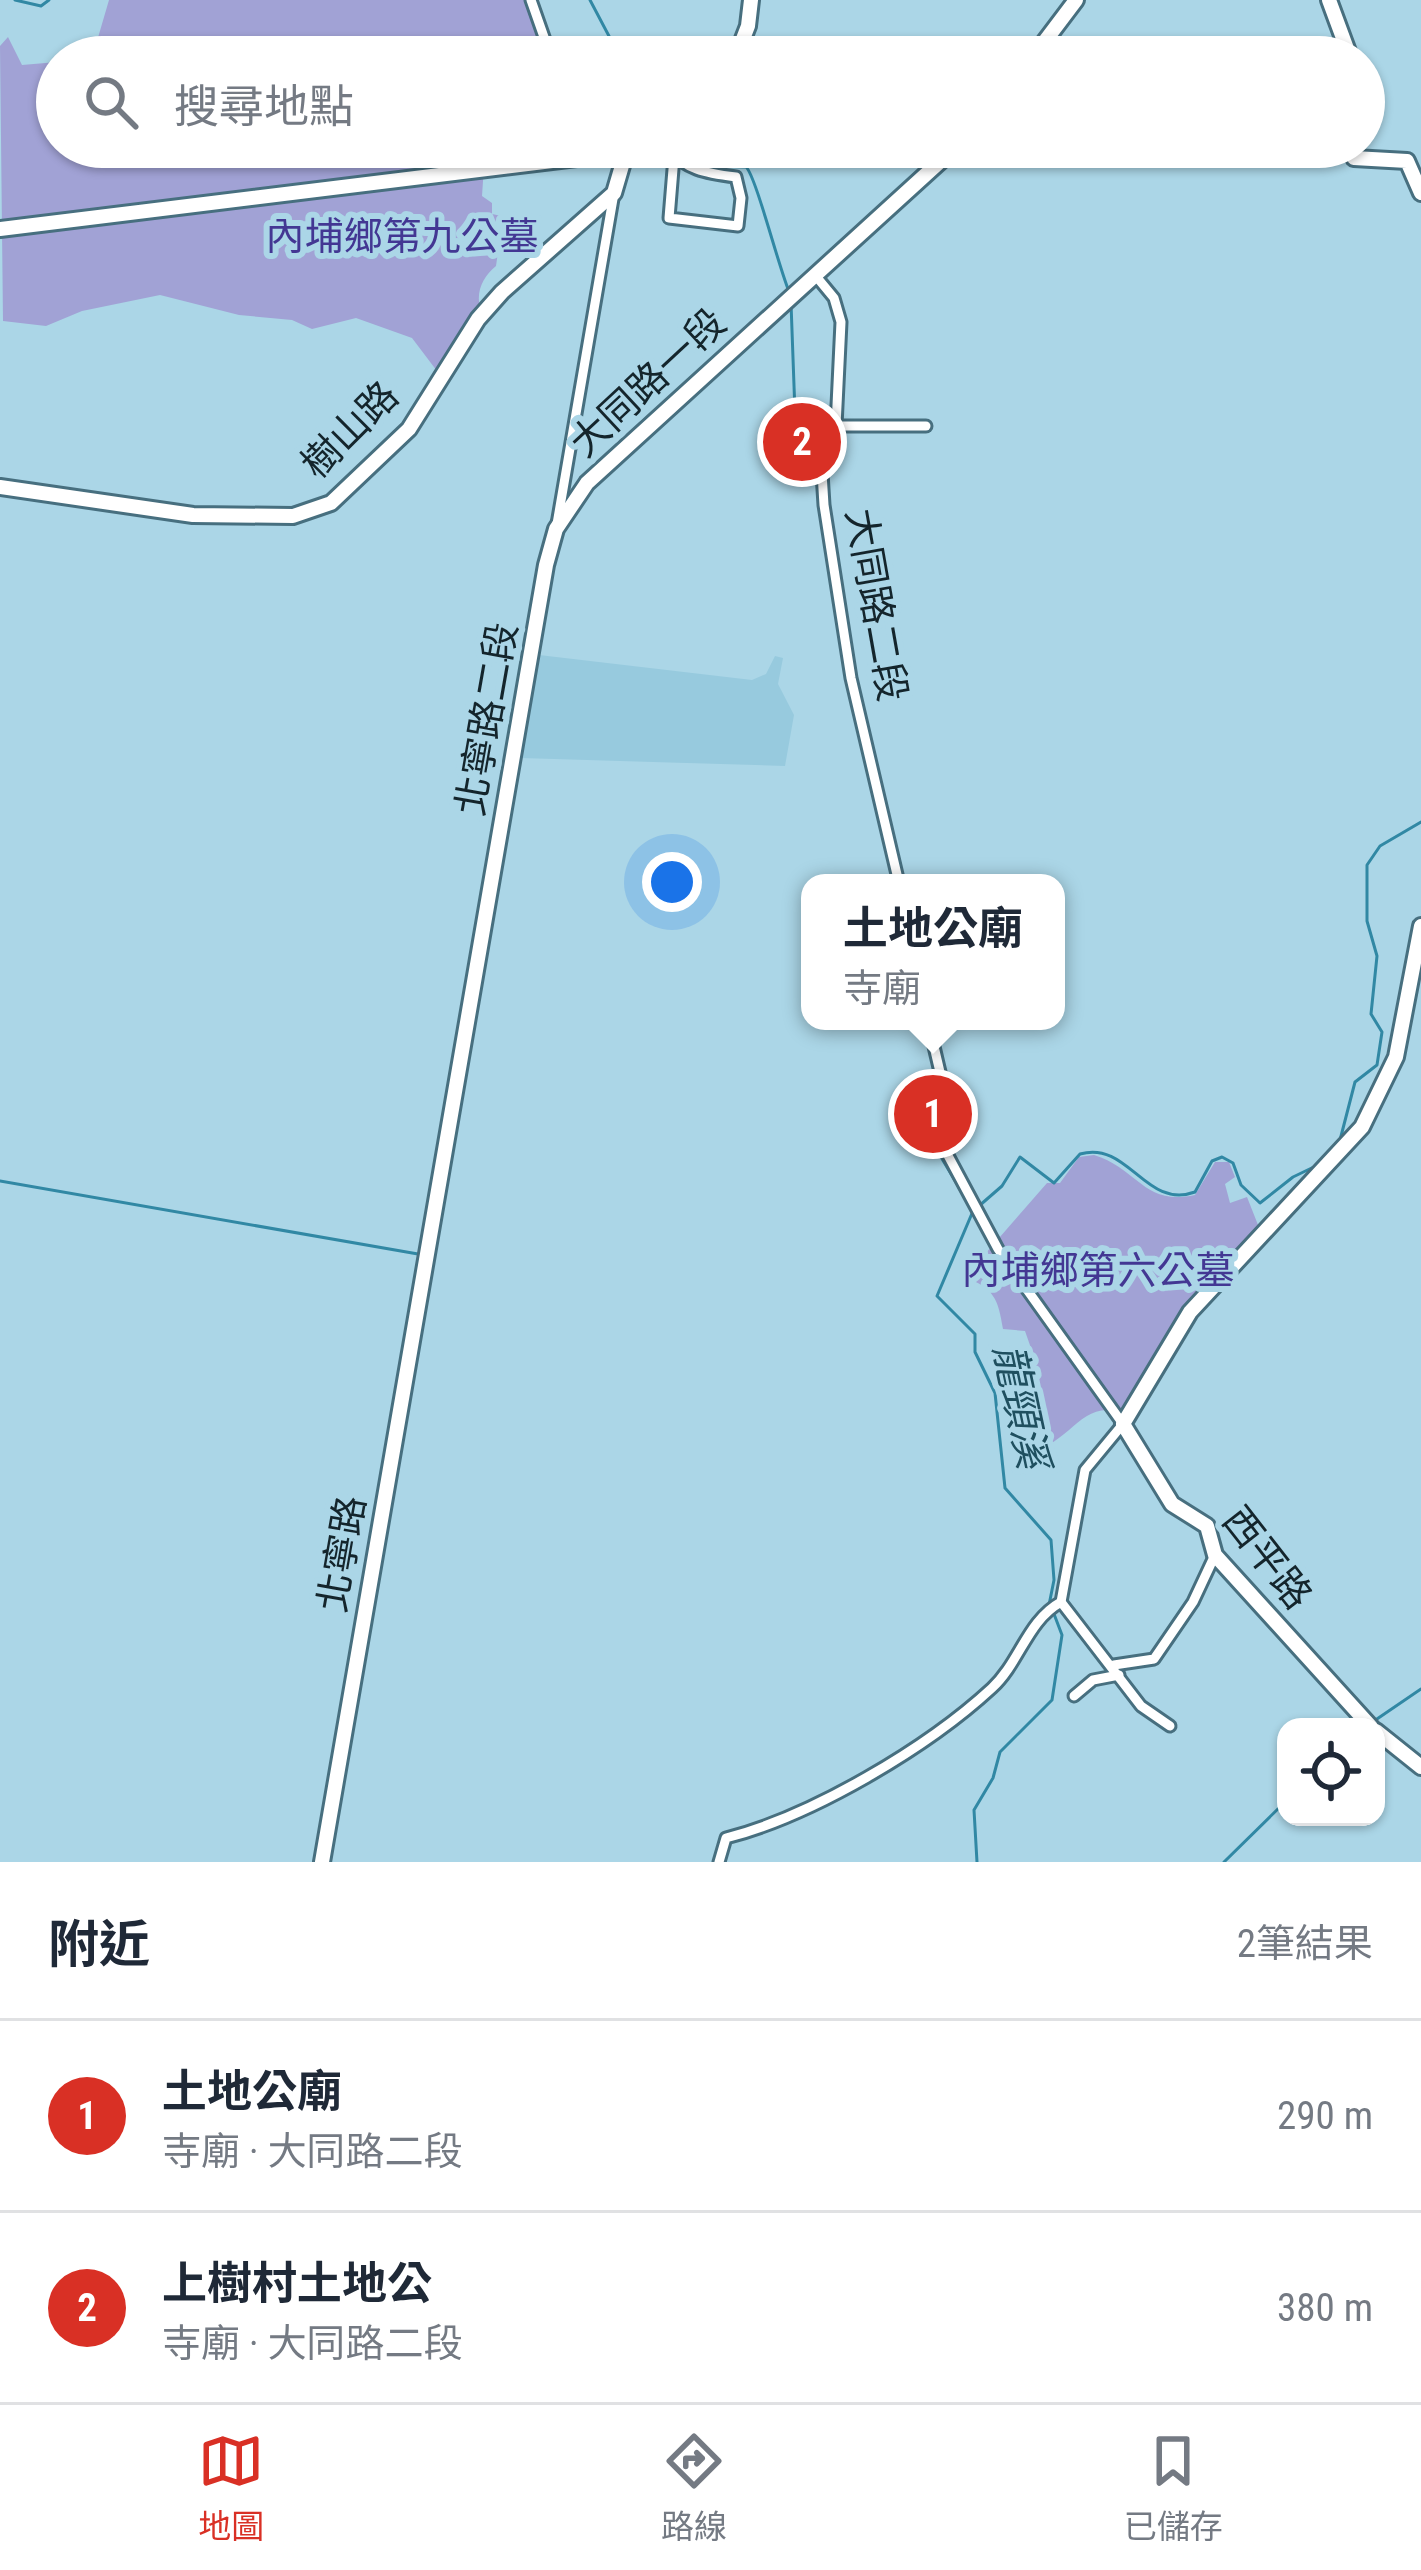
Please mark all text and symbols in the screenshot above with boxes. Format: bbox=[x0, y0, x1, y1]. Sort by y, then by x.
search box bbox=[36, 36, 1385, 168]
icon: search bbox=[78, 69, 144, 135]
text: 搜尋地點 bbox=[174, 80, 354, 133]
park label: 內埔鄉第九公墓 bbox=[265, 214, 539, 260]
street label: 大同路一段 bbox=[561, 300, 735, 466]
street label: 樹山路 bbox=[292, 372, 408, 488]
pin: 2 bbox=[763, 397, 841, 487]
street label: 大同路二段 bbox=[836, 505, 916, 705]
street label: 北寧路二段 bbox=[447, 619, 527, 819]
your location bbox=[642, 852, 702, 912]
popup bbox=[801, 874, 1065, 1030]
text: 土地公廟 bbox=[843, 902, 1023, 955]
text: 寺廟 bbox=[843, 966, 921, 1012]
pin: 1 bbox=[894, 1069, 972, 1159]
park label: 內埔鄉第六公墓 bbox=[961, 1248, 1235, 1294]
water label: 龍頸溪 bbox=[984, 1339, 1059, 1478]
street label: 北寧路 bbox=[309, 1492, 375, 1616]
street label: 西平路 bbox=[1213, 1498, 1321, 1618]
map controls bbox=[1277, 1718, 1385, 1826]
button: locate bbox=[1277, 1718, 1385, 1826]
text: 附近 bbox=[48, 1915, 150, 1974]
text: 2筆結果 bbox=[1237, 1921, 1373, 1967]
text: 土地公廟 bbox=[162, 2065, 342, 2118]
text: 1 bbox=[77, 2093, 97, 2139]
text: 290 m bbox=[1277, 2093, 1373, 2139]
text: 寺廟 · 大同路二段 bbox=[162, 2129, 462, 2175]
text: 上樹村土地公 bbox=[162, 2257, 432, 2310]
text: 2 bbox=[77, 2285, 97, 2331]
text: 380 m bbox=[1277, 2285, 1373, 2331]
text: 寺廟 · 大同路二段 bbox=[162, 2321, 462, 2367]
tab: 地圖 bbox=[198, 2428, 264, 2548]
tab: 路線 bbox=[661, 2428, 727, 2548]
tab: 已儲存 bbox=[1124, 2428, 1223, 2548]

